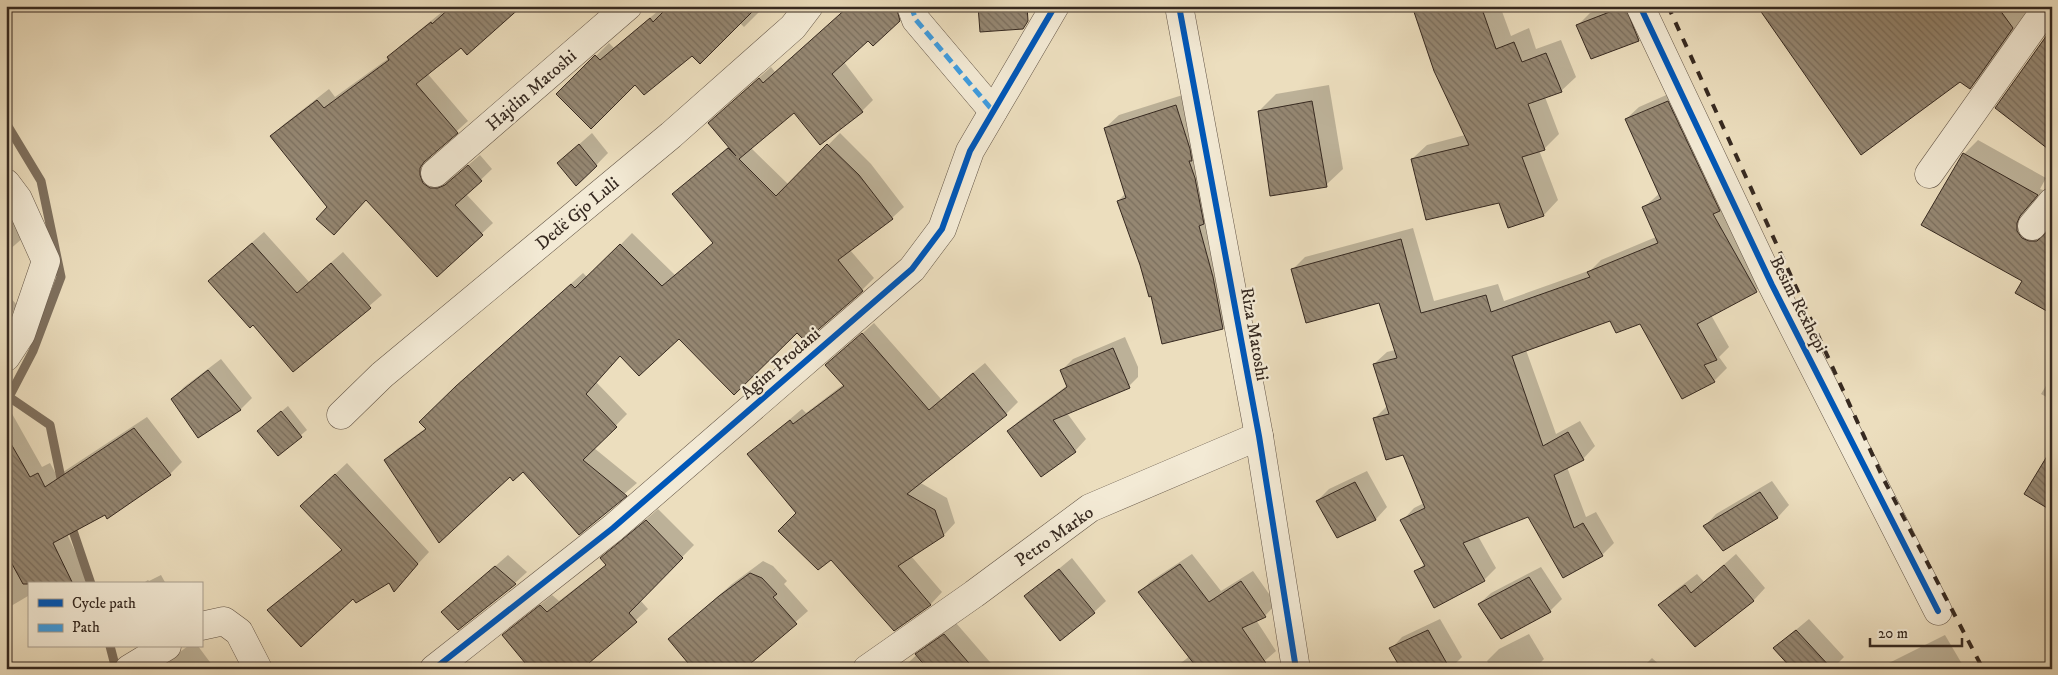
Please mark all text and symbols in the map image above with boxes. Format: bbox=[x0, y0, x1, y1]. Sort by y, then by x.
street label: Hajdin Matoshi bbox=[482, 45, 581, 136]
street label: Dedë Gjo Luli bbox=[531, 172, 624, 255]
street label: Besim Rexhepi bbox=[1764, 252, 1832, 356]
street label: Riza Matoshi bbox=[1235, 286, 1273, 383]
street label: Agim Prodani bbox=[736, 323, 825, 404]
street label: Petro Marko bbox=[1011, 502, 1098, 572]
legend bbox=[28, 582, 202, 648]
text: Cycle path bbox=[72, 594, 136, 613]
scale bar bbox=[1870, 615, 1963, 647]
text: Path bbox=[72, 618, 100, 637]
text: 20 m bbox=[1878, 624, 1908, 643]

